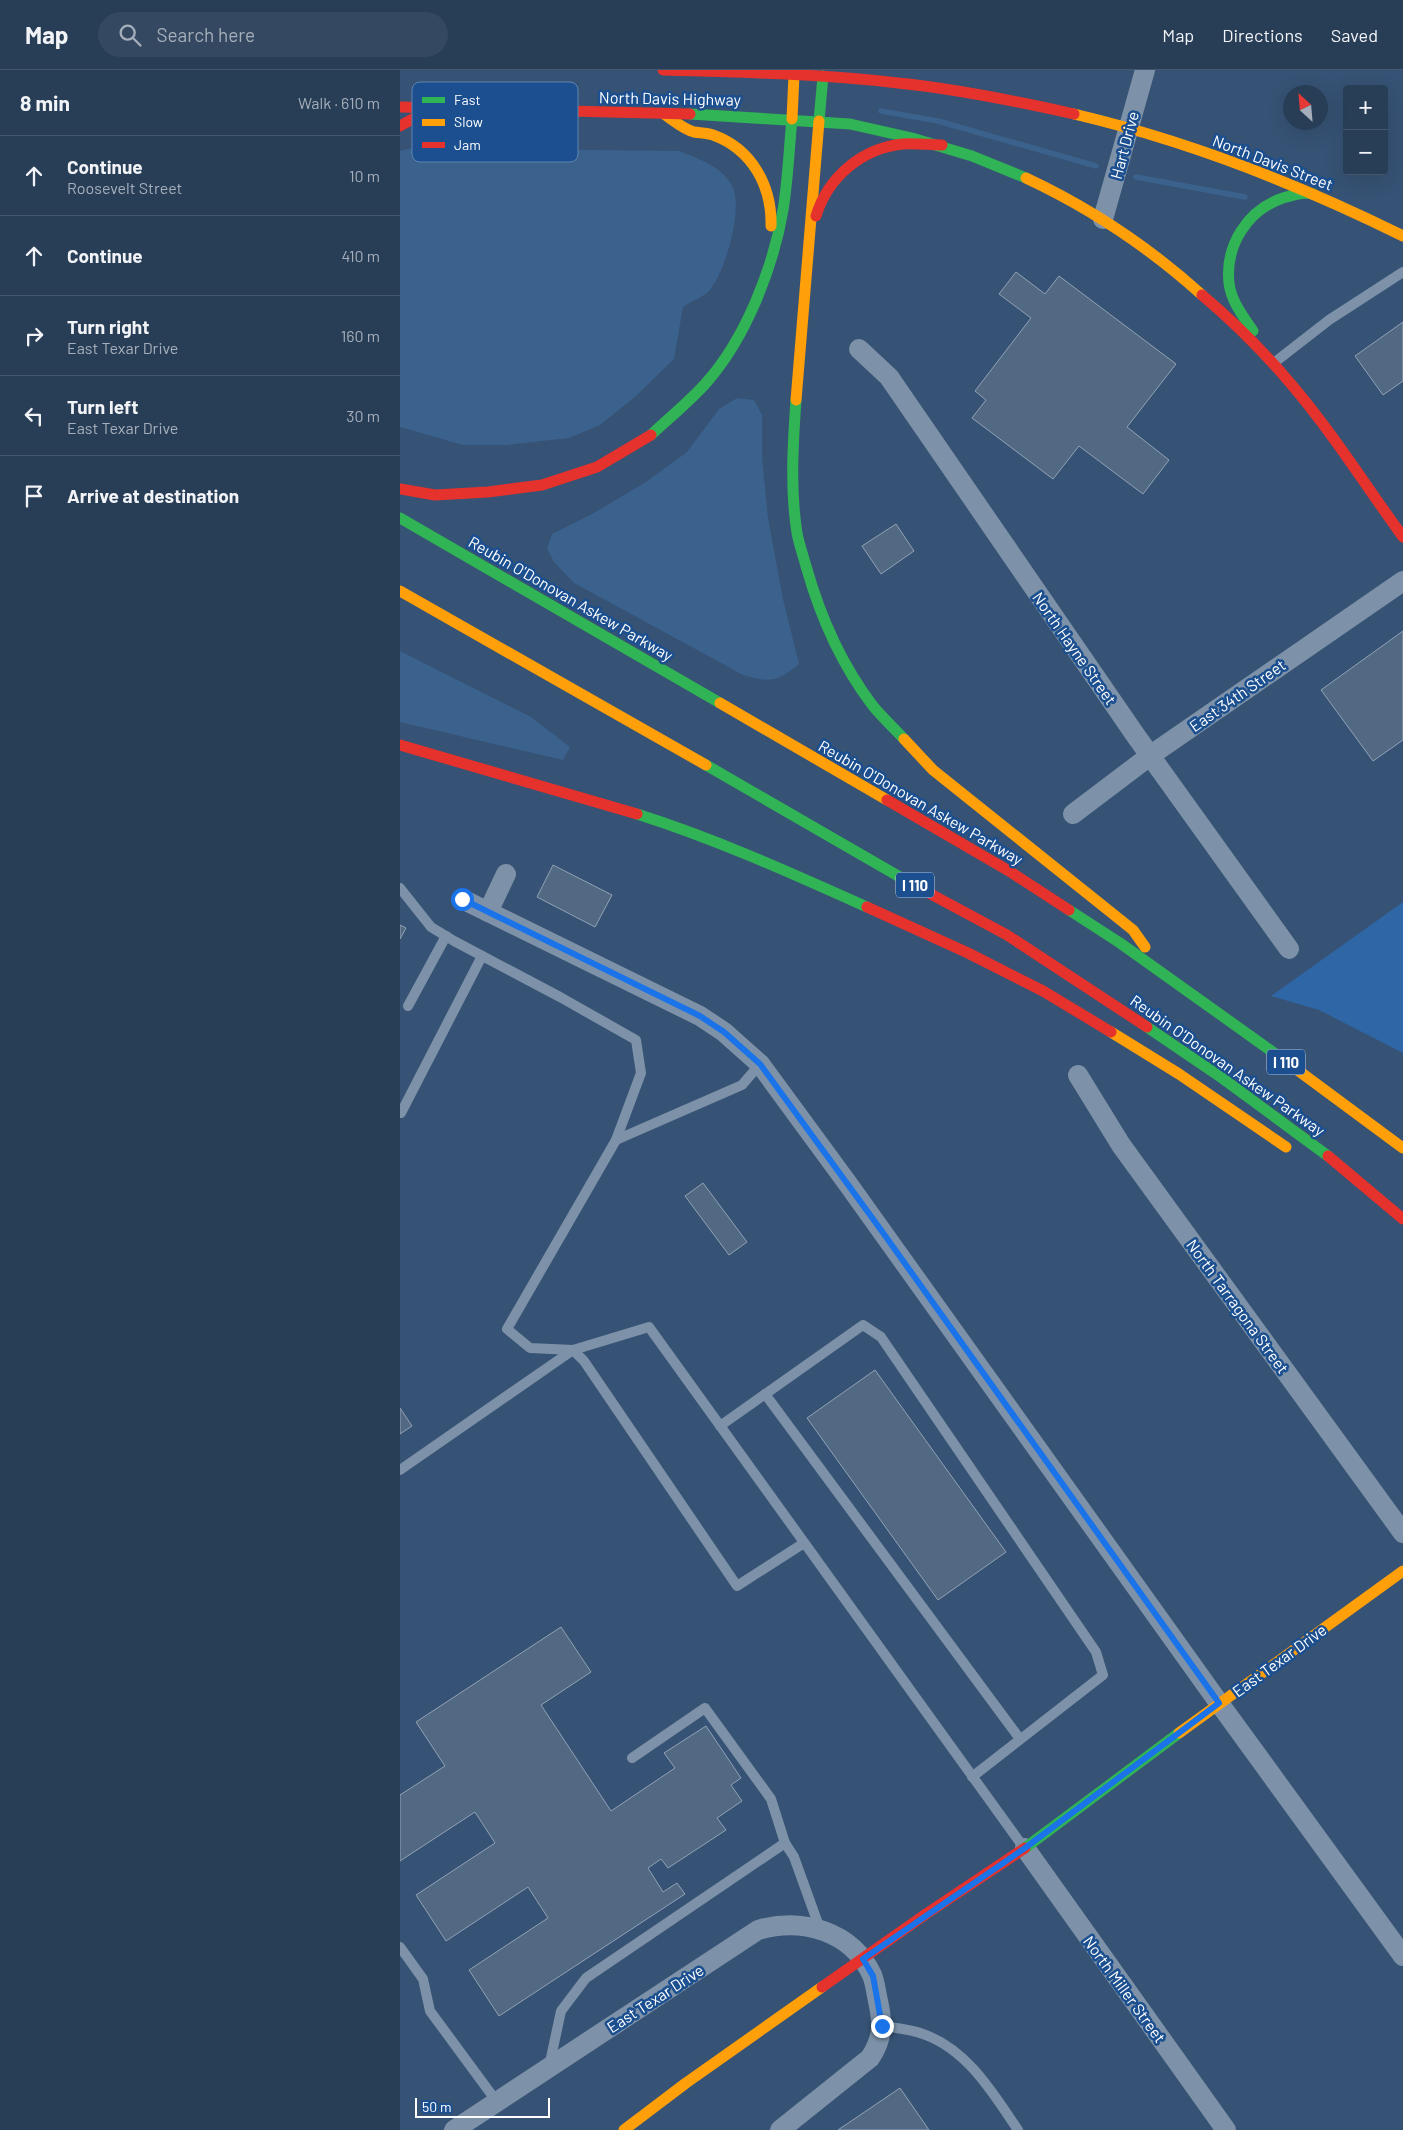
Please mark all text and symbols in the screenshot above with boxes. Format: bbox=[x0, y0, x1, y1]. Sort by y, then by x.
search box bbox=[98, 12, 448, 57]
text: Map bbox=[25, 20, 68, 49]
icon: search bbox=[116, 21, 144, 49]
text: Search here bbox=[156, 23, 255, 46]
text: Map bbox=[1162, 24, 1194, 46]
text: Directions bbox=[1222, 24, 1303, 46]
text: Saved bbox=[1331, 24, 1378, 46]
legend bbox=[412, 82, 578, 162]
north arrow bbox=[1283, 85, 1328, 130]
map controls bbox=[1343, 85, 1388, 175]
button: + bbox=[1343, 85, 1388, 130]
street label: North Davis Highway bbox=[599, 87, 742, 109]
text: 8 min bbox=[20, 90, 70, 115]
text: Fast bbox=[454, 91, 480, 108]
text: Walk · 610 m bbox=[298, 93, 380, 112]
street label: Hart Drive bbox=[1106, 109, 1142, 181]
text: Slow bbox=[454, 113, 483, 130]
street label: North Davis Street bbox=[1210, 130, 1336, 194]
button: − bbox=[1343, 130, 1388, 175]
text: Jam bbox=[454, 136, 481, 153]
text: Continue bbox=[67, 155, 143, 178]
icon: ahead bbox=[20, 162, 48, 190]
text: 10 m bbox=[349, 166, 380, 185]
text: Roosevelt Street bbox=[67, 178, 182, 197]
icon: ahead bbox=[20, 242, 48, 270]
text: Continue bbox=[67, 244, 143, 267]
text: 410 m bbox=[342, 246, 380, 265]
text: Turn right bbox=[67, 315, 149, 338]
icon: right bbox=[20, 322, 48, 350]
text: 160 m bbox=[341, 326, 380, 345]
text: East Texar Drive bbox=[67, 338, 178, 357]
text: Turn left bbox=[67, 395, 138, 418]
icon: left bbox=[20, 402, 48, 430]
text: 30 m bbox=[346, 406, 380, 425]
text: East Texar Drive bbox=[67, 418, 178, 437]
icon: arrive bbox=[20, 482, 48, 510]
text: Arrive at destination bbox=[67, 484, 239, 507]
street label: Reubin O'Donovan Askew Parkway bbox=[465, 532, 677, 665]
street label: North Hayne Street bbox=[1029, 588, 1121, 708]
street label: East 34th Street bbox=[1185, 655, 1289, 735]
street label: Reubin O'Donovan Askew Parkway bbox=[815, 736, 1027, 869]
road number: I 110 bbox=[896, 872, 934, 898]
route start bbox=[451, 888, 474, 911]
street label: Reubin O'Donovan Askew Parkway bbox=[1127, 990, 1329, 1140]
road number: I 110 bbox=[1267, 1050, 1305, 1074]
street label: North Tarragona Street bbox=[1183, 1235, 1293, 1377]
street label: East Texar Drive bbox=[1228, 1620, 1330, 1700]
street label: North Miller Street bbox=[1080, 1932, 1170, 2046]
street label: East Texar Drive bbox=[603, 1960, 707, 2036]
route end bbox=[871, 2015, 894, 2038]
scale bar bbox=[415, 2095, 550, 2118]
text: 50 m bbox=[422, 2098, 451, 2115]

